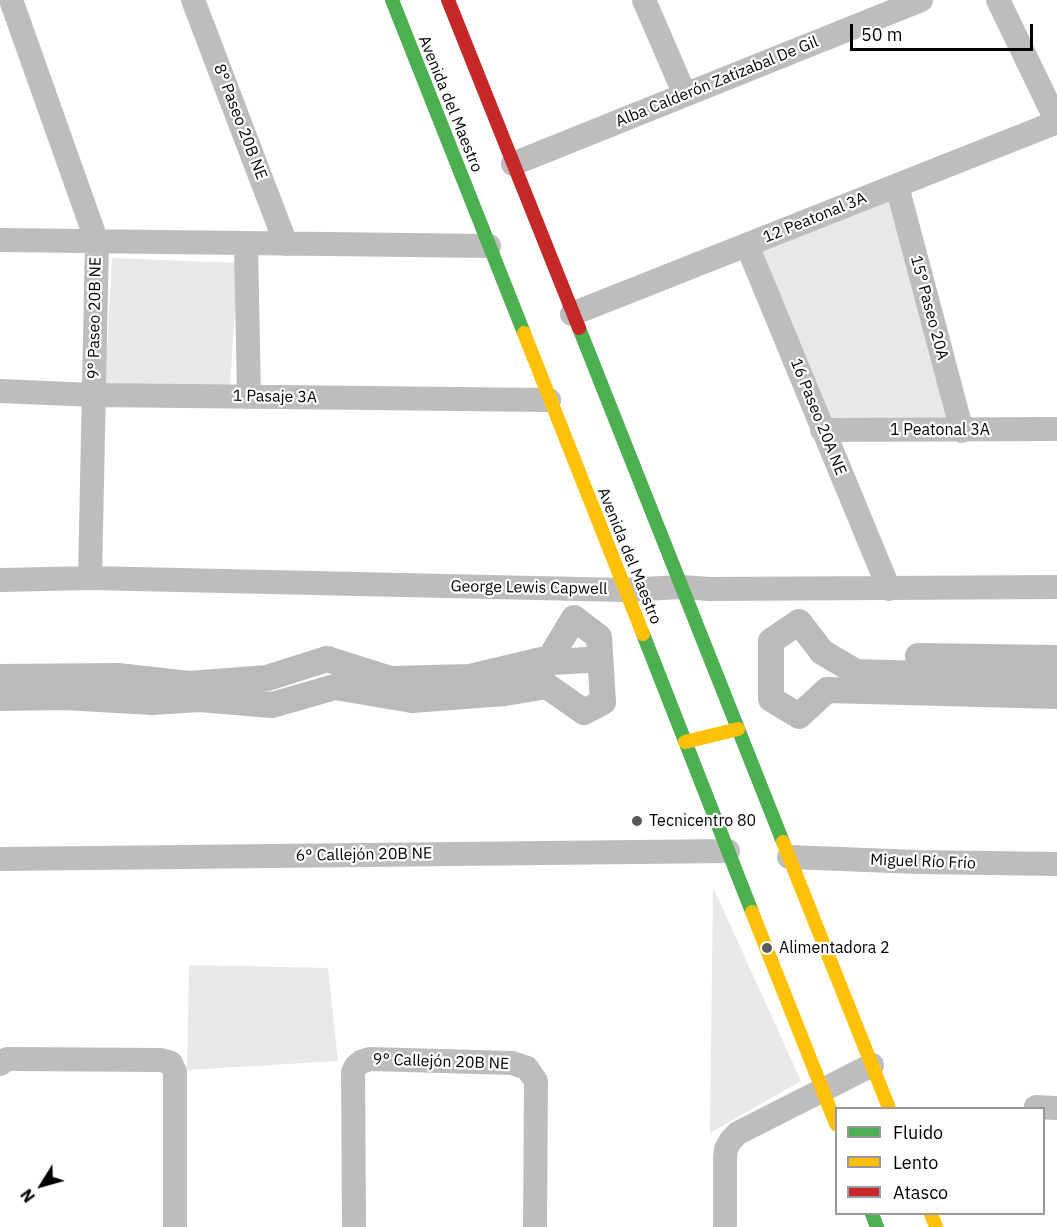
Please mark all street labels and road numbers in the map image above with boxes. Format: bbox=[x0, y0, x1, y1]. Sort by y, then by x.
street label: Alba Calderón Zatizabal De Gil bbox=[613, 32, 821, 132]
street label: Avenida del Maestro bbox=[414, 33, 486, 175]
street label: 8° Paseo 20B NE bbox=[209, 61, 271, 183]
street label: 12 Peatonal 3A bbox=[760, 189, 870, 247]
street label: 15° Paseo 20A bbox=[906, 254, 952, 362]
street label: 9° Paseo 20B NE bbox=[84, 257, 106, 379]
street label: 16 Paseo 20A NE bbox=[786, 356, 850, 478]
street label: 1 Pasaje 3A bbox=[233, 387, 317, 407]
street label: 1 Peatonal 3A bbox=[890, 420, 990, 440]
street label: Avenida del Maestro bbox=[593, 485, 665, 627]
street label: George Lewis Capwell bbox=[450, 577, 608, 599]
street label: 6° Callejón 20B NE bbox=[296, 844, 432, 866]
street label: Miguel Río Frío bbox=[870, 851, 976, 873]
street label: 9° Callejón 20B NE bbox=[372, 1050, 510, 1074]

